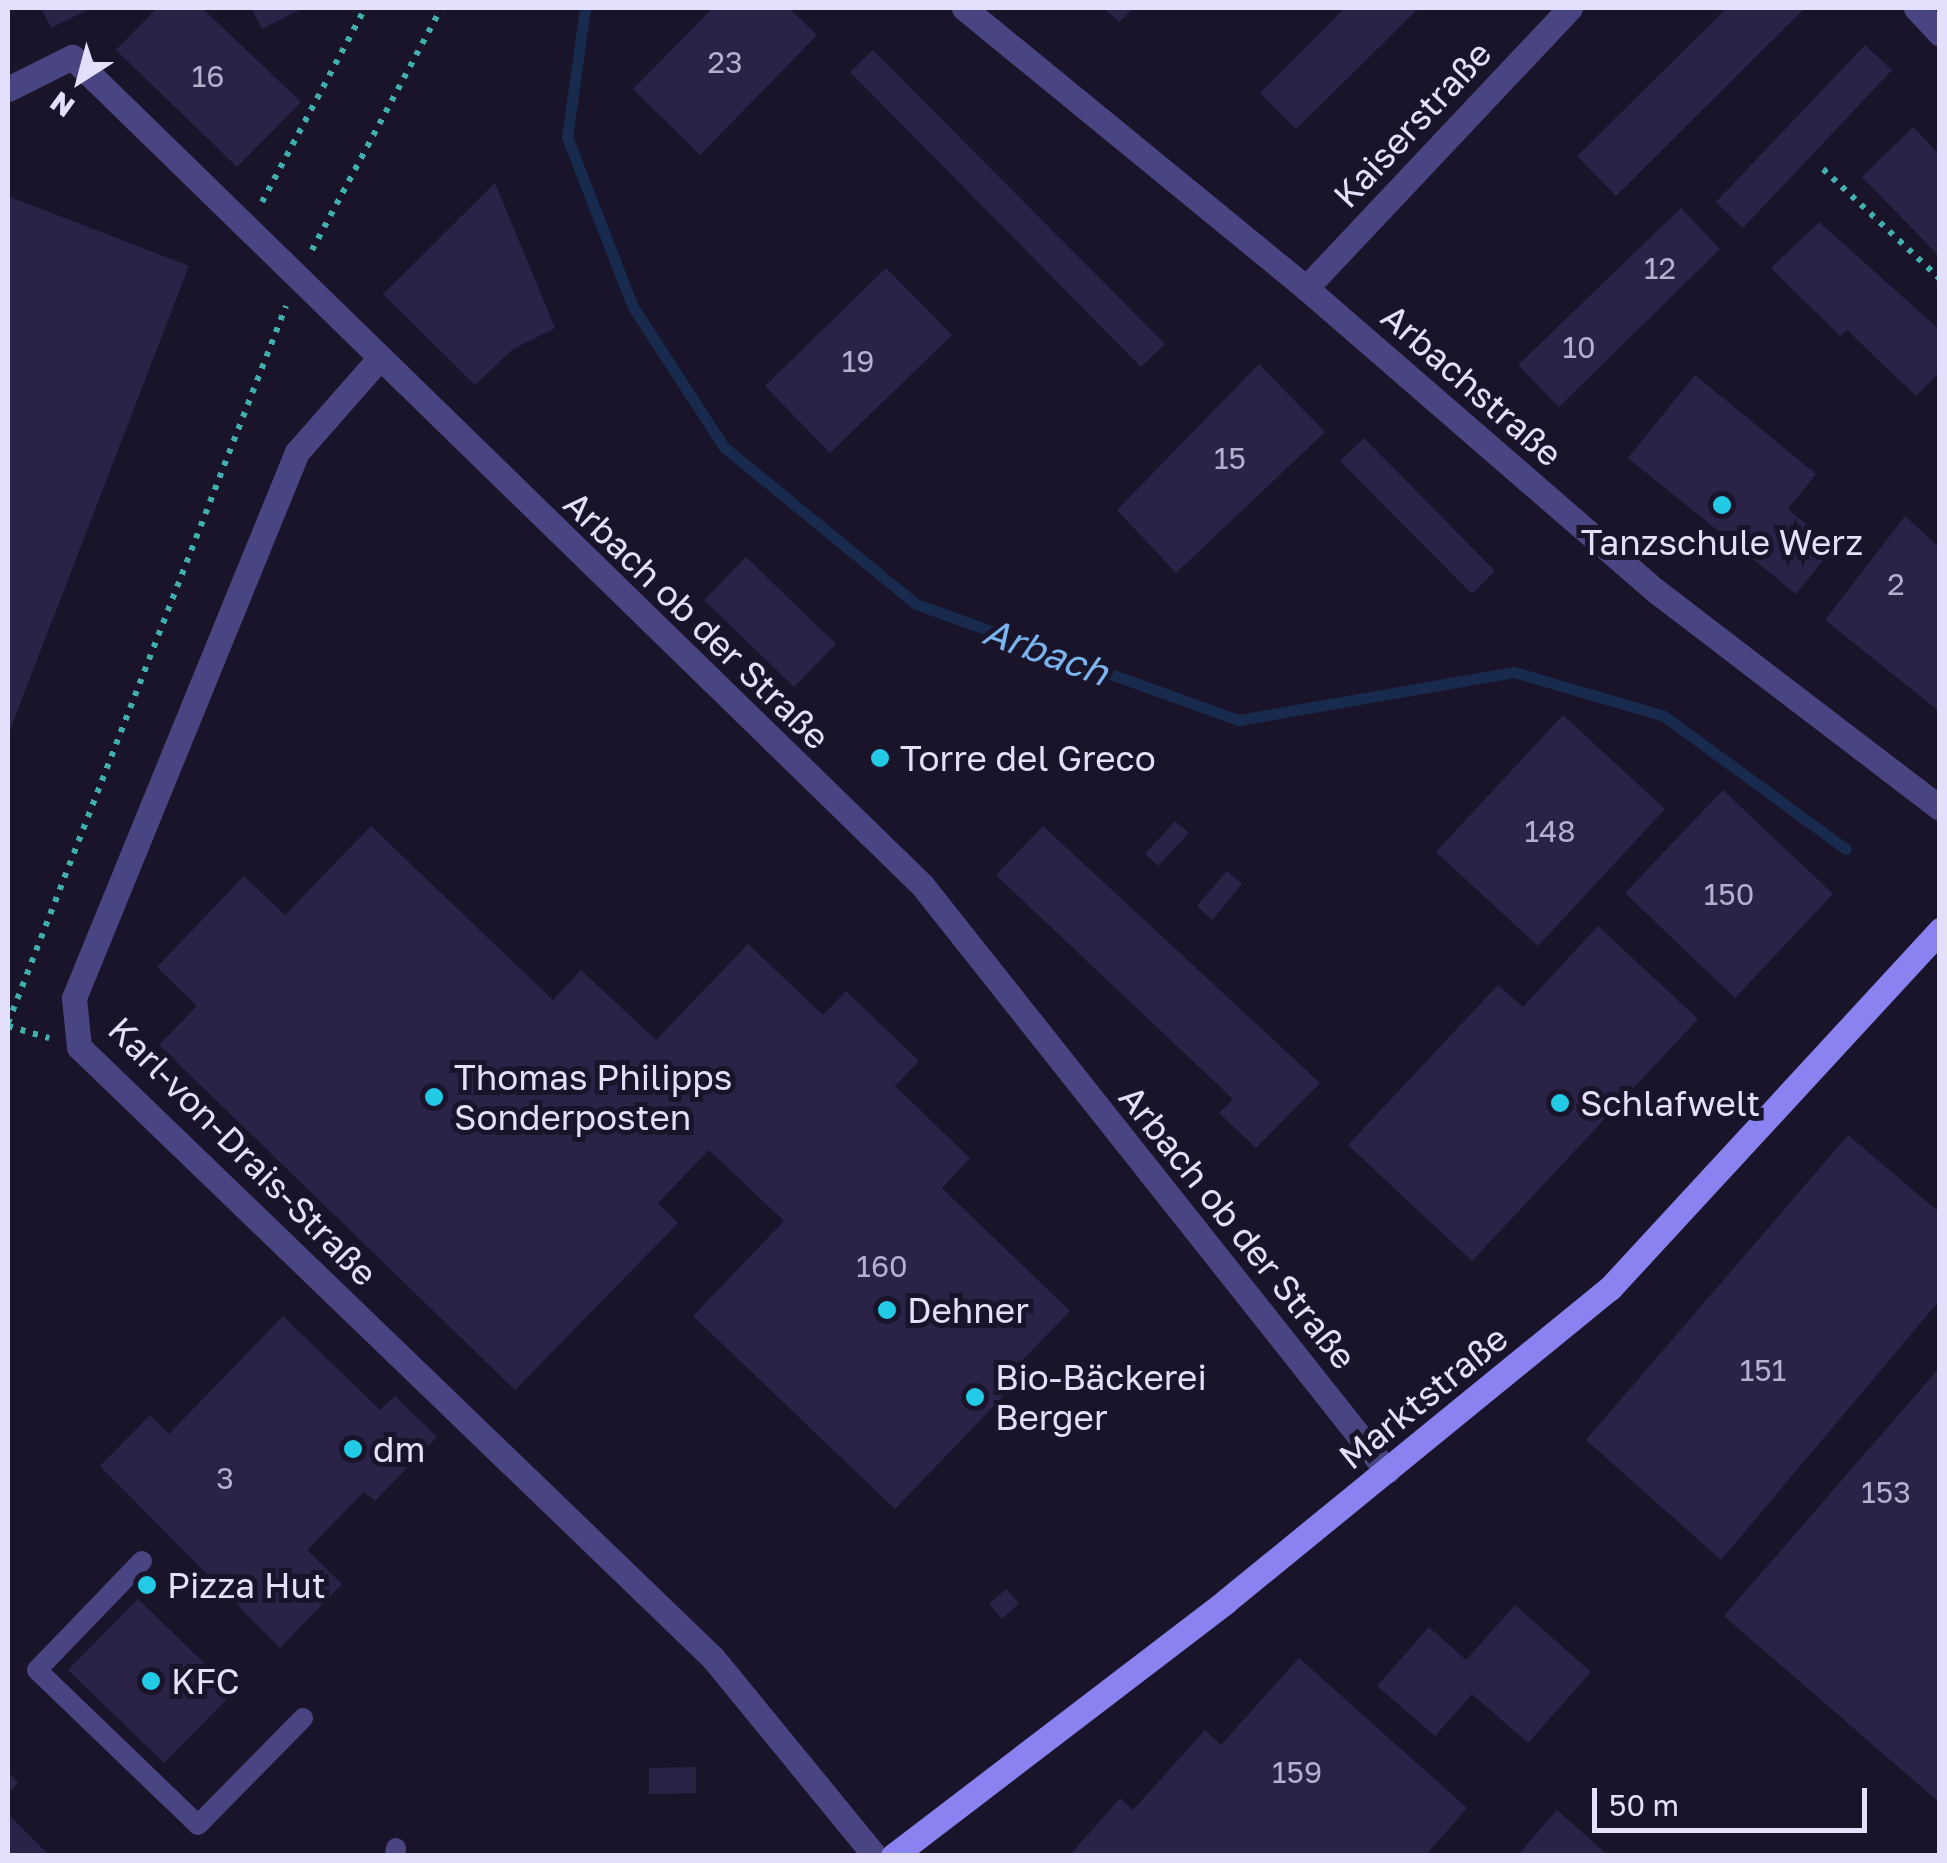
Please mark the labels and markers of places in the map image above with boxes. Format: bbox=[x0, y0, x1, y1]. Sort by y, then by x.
marker: Tanzschule Werz bbox=[1711, 494, 1733, 516]
place label: Tanzschule Werz bbox=[1581, 521, 1863, 563]
place label: Torre del Greco bbox=[900, 737, 1156, 779]
marker: Torre del Greco bbox=[869, 747, 891, 769]
place label: Thomas Philipps Sonderposten bbox=[454, 1056, 732, 1138]
place label: Schlafwelt bbox=[1580, 1082, 1760, 1124]
marker: Thomas Philipps Sonderposten bbox=[423, 1086, 445, 1108]
marker: Schlafwelt bbox=[1549, 1092, 1571, 1114]
place label: Dehner bbox=[907, 1289, 1029, 1331]
marker: Dehner bbox=[876, 1299, 898, 1321]
place label: Bio-Bäckerei Berger bbox=[995, 1356, 1207, 1438]
marker: Bio-Bäckerei Berger bbox=[964, 1386, 986, 1408]
place label: dm bbox=[373, 1428, 425, 1470]
marker: dm bbox=[342, 1438, 364, 1460]
place label: Pizza Hut bbox=[167, 1564, 326, 1606]
marker: Pizza Hut bbox=[136, 1574, 158, 1596]
place label: KFC bbox=[171, 1660, 240, 1702]
marker: KFC bbox=[140, 1670, 162, 1692]

